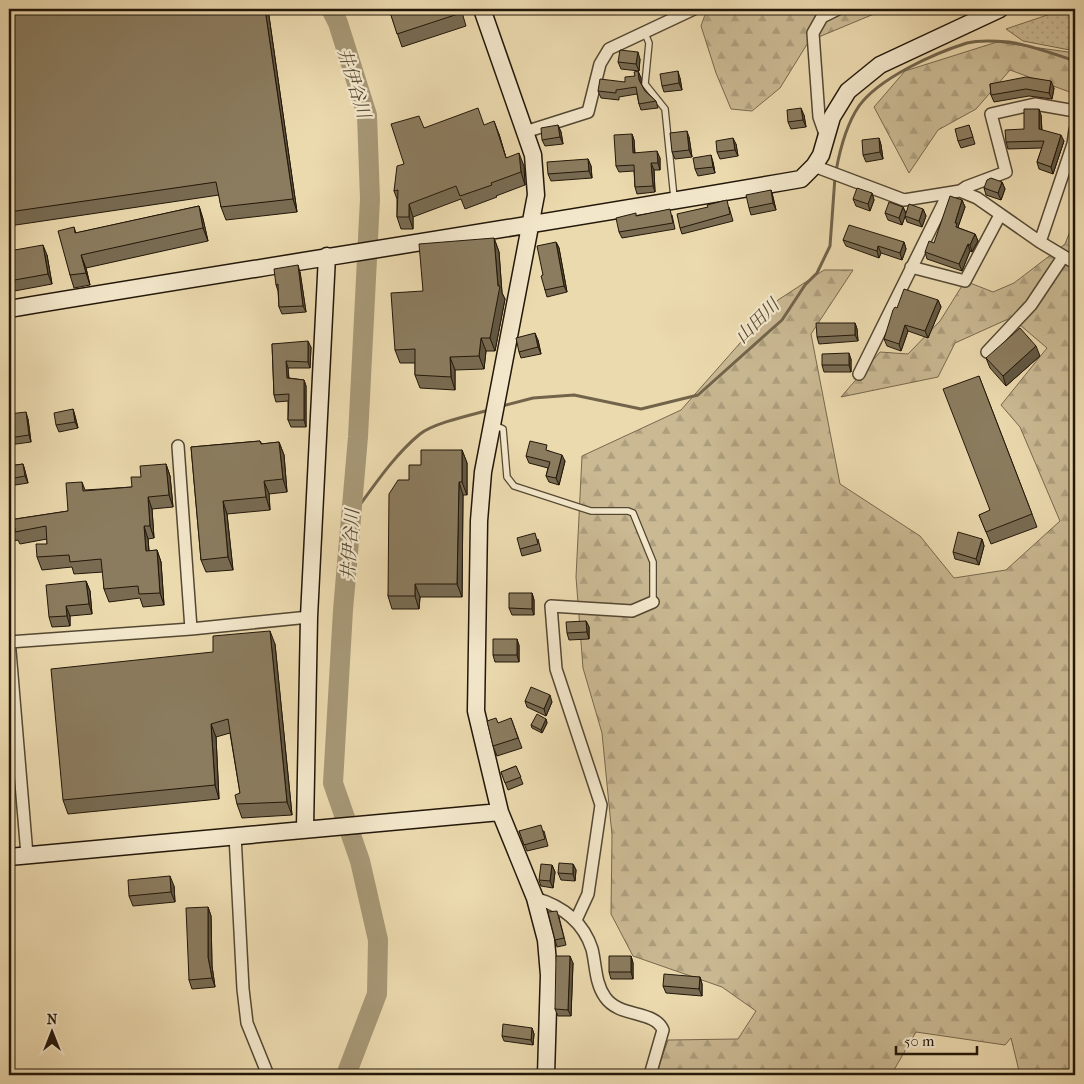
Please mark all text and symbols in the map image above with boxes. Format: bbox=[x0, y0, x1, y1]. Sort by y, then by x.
water label: 井伊谷川 bbox=[333, 46, 375, 123]
water label: 山田川 bbox=[731, 293, 785, 348]
water label: 井伊谷川 bbox=[338, 506, 364, 582]
north arrow bbox=[28, 1006, 78, 1056]
text: N bbox=[47, 1011, 58, 1028]
scale bar bbox=[896, 1024, 978, 1056]
text: 50 m bbox=[904, 1032, 935, 1050]

